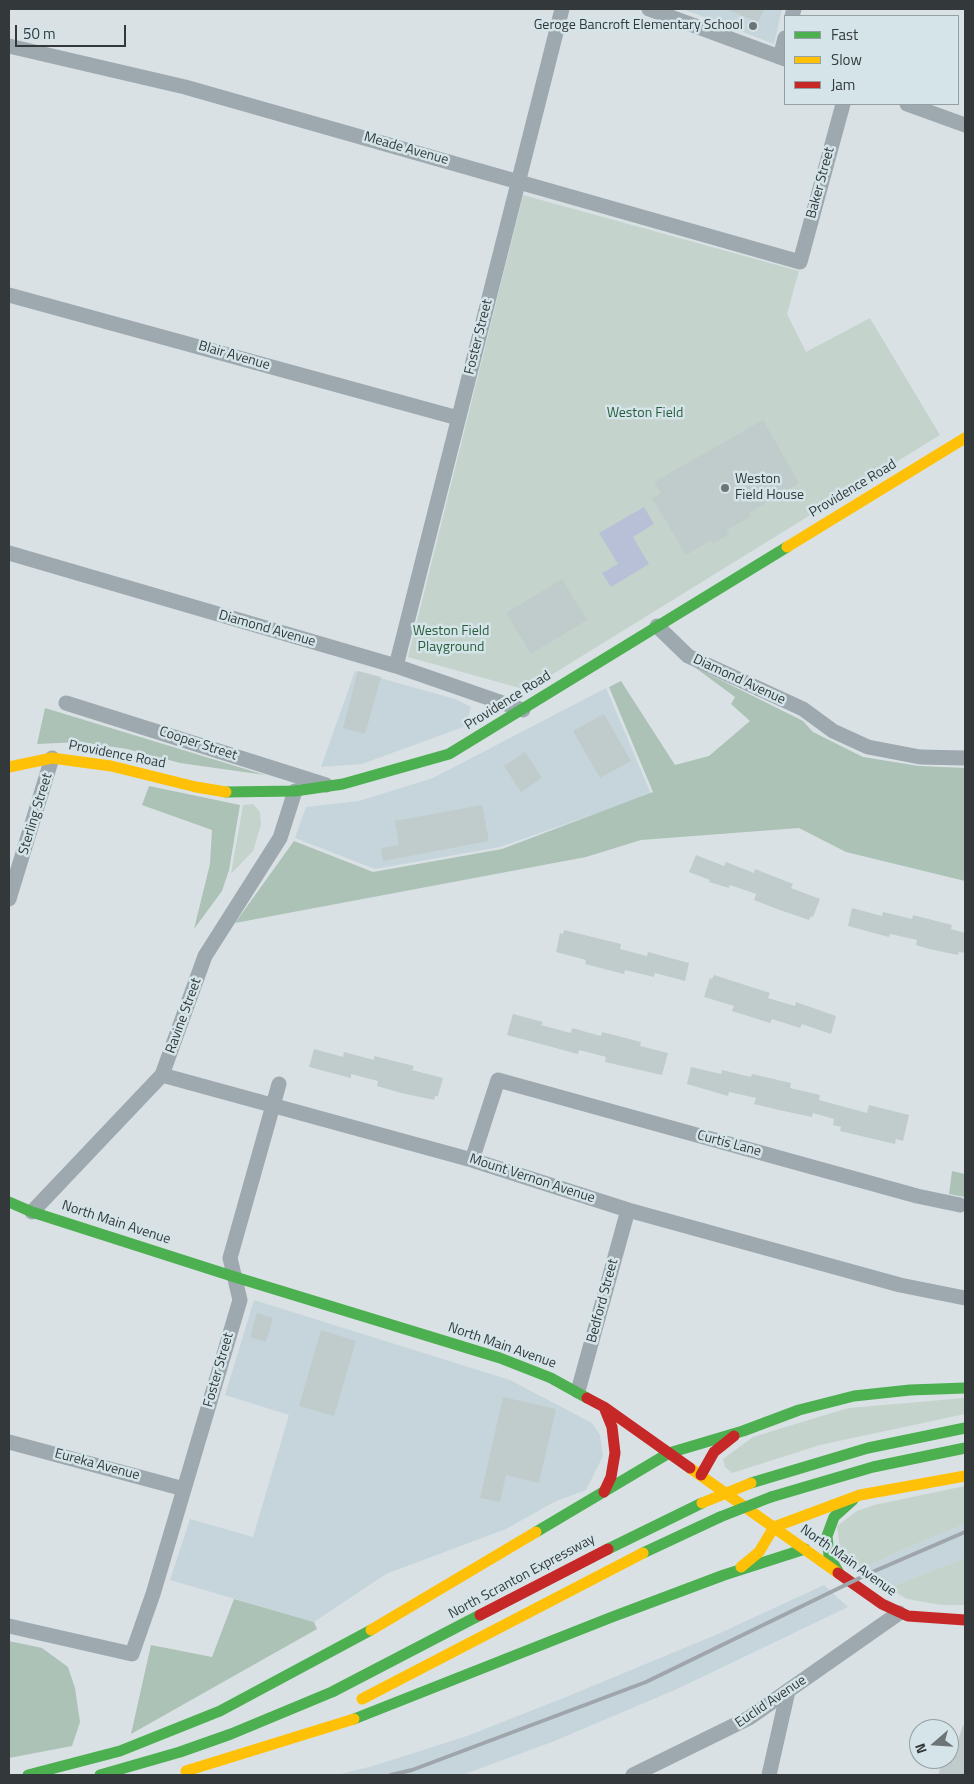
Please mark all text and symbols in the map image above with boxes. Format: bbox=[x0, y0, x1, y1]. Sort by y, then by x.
scale bar bbox=[18, 15, 129, 47]
legend bbox=[784, 15, 959, 105]
place label: Geroge Bancroft Elementary School bbox=[534, 18, 743, 34]
marker: Geroge Bancroft Elementary School bbox=[747, 20, 759, 32]
text: 50 m bbox=[23, 22, 56, 45]
text: Fast bbox=[831, 23, 858, 46]
text: Slow bbox=[831, 48, 862, 71]
text: Jam bbox=[831, 73, 855, 96]
street label: Meade Avenue bbox=[362, 129, 450, 169]
street label: Baker Street bbox=[803, 145, 839, 221]
street label: Foster Street bbox=[462, 298, 496, 376]
street label: Blair Avenue bbox=[196, 338, 272, 374]
park label: Weston Field bbox=[607, 406, 683, 422]
street label: Providence Road bbox=[806, 456, 900, 522]
place label: Weston Field House bbox=[735, 472, 804, 504]
marker: Weston Field House bbox=[719, 482, 731, 494]
street label: Diamond Avenue bbox=[217, 607, 317, 651]
park label: Weston Field Playground bbox=[413, 624, 489, 656]
street label: Diamond Avenue bbox=[690, 651, 788, 709]
street label: Providence Road bbox=[462, 668, 554, 734]
street label: Cooper Street bbox=[157, 724, 239, 764]
street label: Providence Road bbox=[67, 737, 167, 773]
street label: Sterling Street bbox=[16, 771, 56, 857]
street label: Ravine Street bbox=[163, 976, 205, 1056]
street label: Curtis Lane bbox=[695, 1127, 763, 1161]
street label: Mount Vernon Avenue bbox=[467, 1151, 597, 1207]
street label: North Main Avenue bbox=[59, 1197, 173, 1249]
street label: Bedford Street bbox=[584, 1257, 622, 1345]
street label: North Main Avenue bbox=[446, 1320, 558, 1372]
street label: Foster Street bbox=[200, 1331, 238, 1409]
street label: Eureka Avenue bbox=[53, 1446, 141, 1484]
street label: North Main Avenue bbox=[797, 1522, 899, 1600]
street label: North Scranton Expressway bbox=[446, 1531, 598, 1623]
street label: Euclid Avenue bbox=[732, 1672, 810, 1732]
north arrow bbox=[909, 1719, 959, 1769]
text: N bbox=[909, 1741, 932, 1757]

